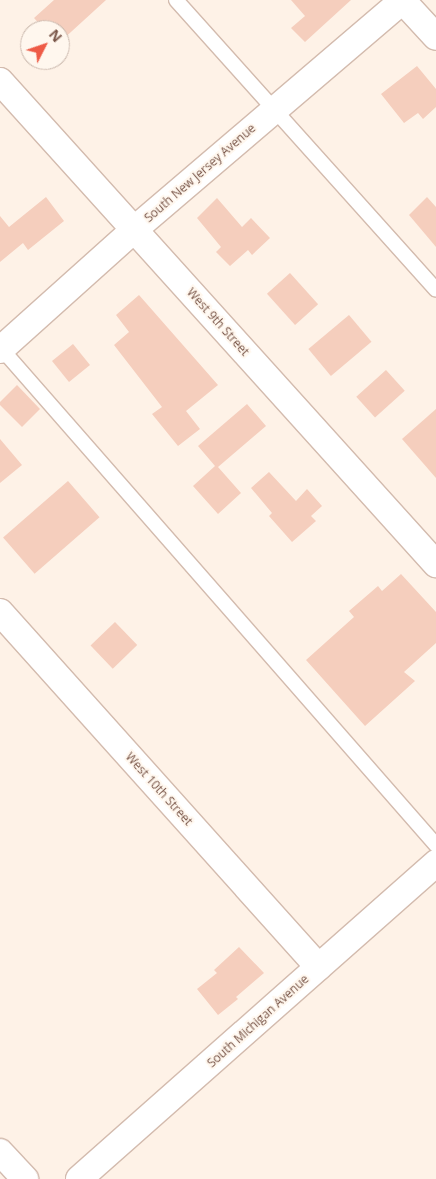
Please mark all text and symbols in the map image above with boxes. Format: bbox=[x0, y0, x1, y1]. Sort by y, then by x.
north arrow bbox=[20, 20, 70, 70]
text: N bbox=[45, 25, 67, 46]
street label: South New Jersey Avenue bbox=[142, 121, 258, 225]
street label: West 9th Street bbox=[184, 285, 252, 359]
street label: West 10th Street bbox=[123, 750, 195, 828]
street label: South Michigan Avenue bbox=[204, 972, 312, 1070]

